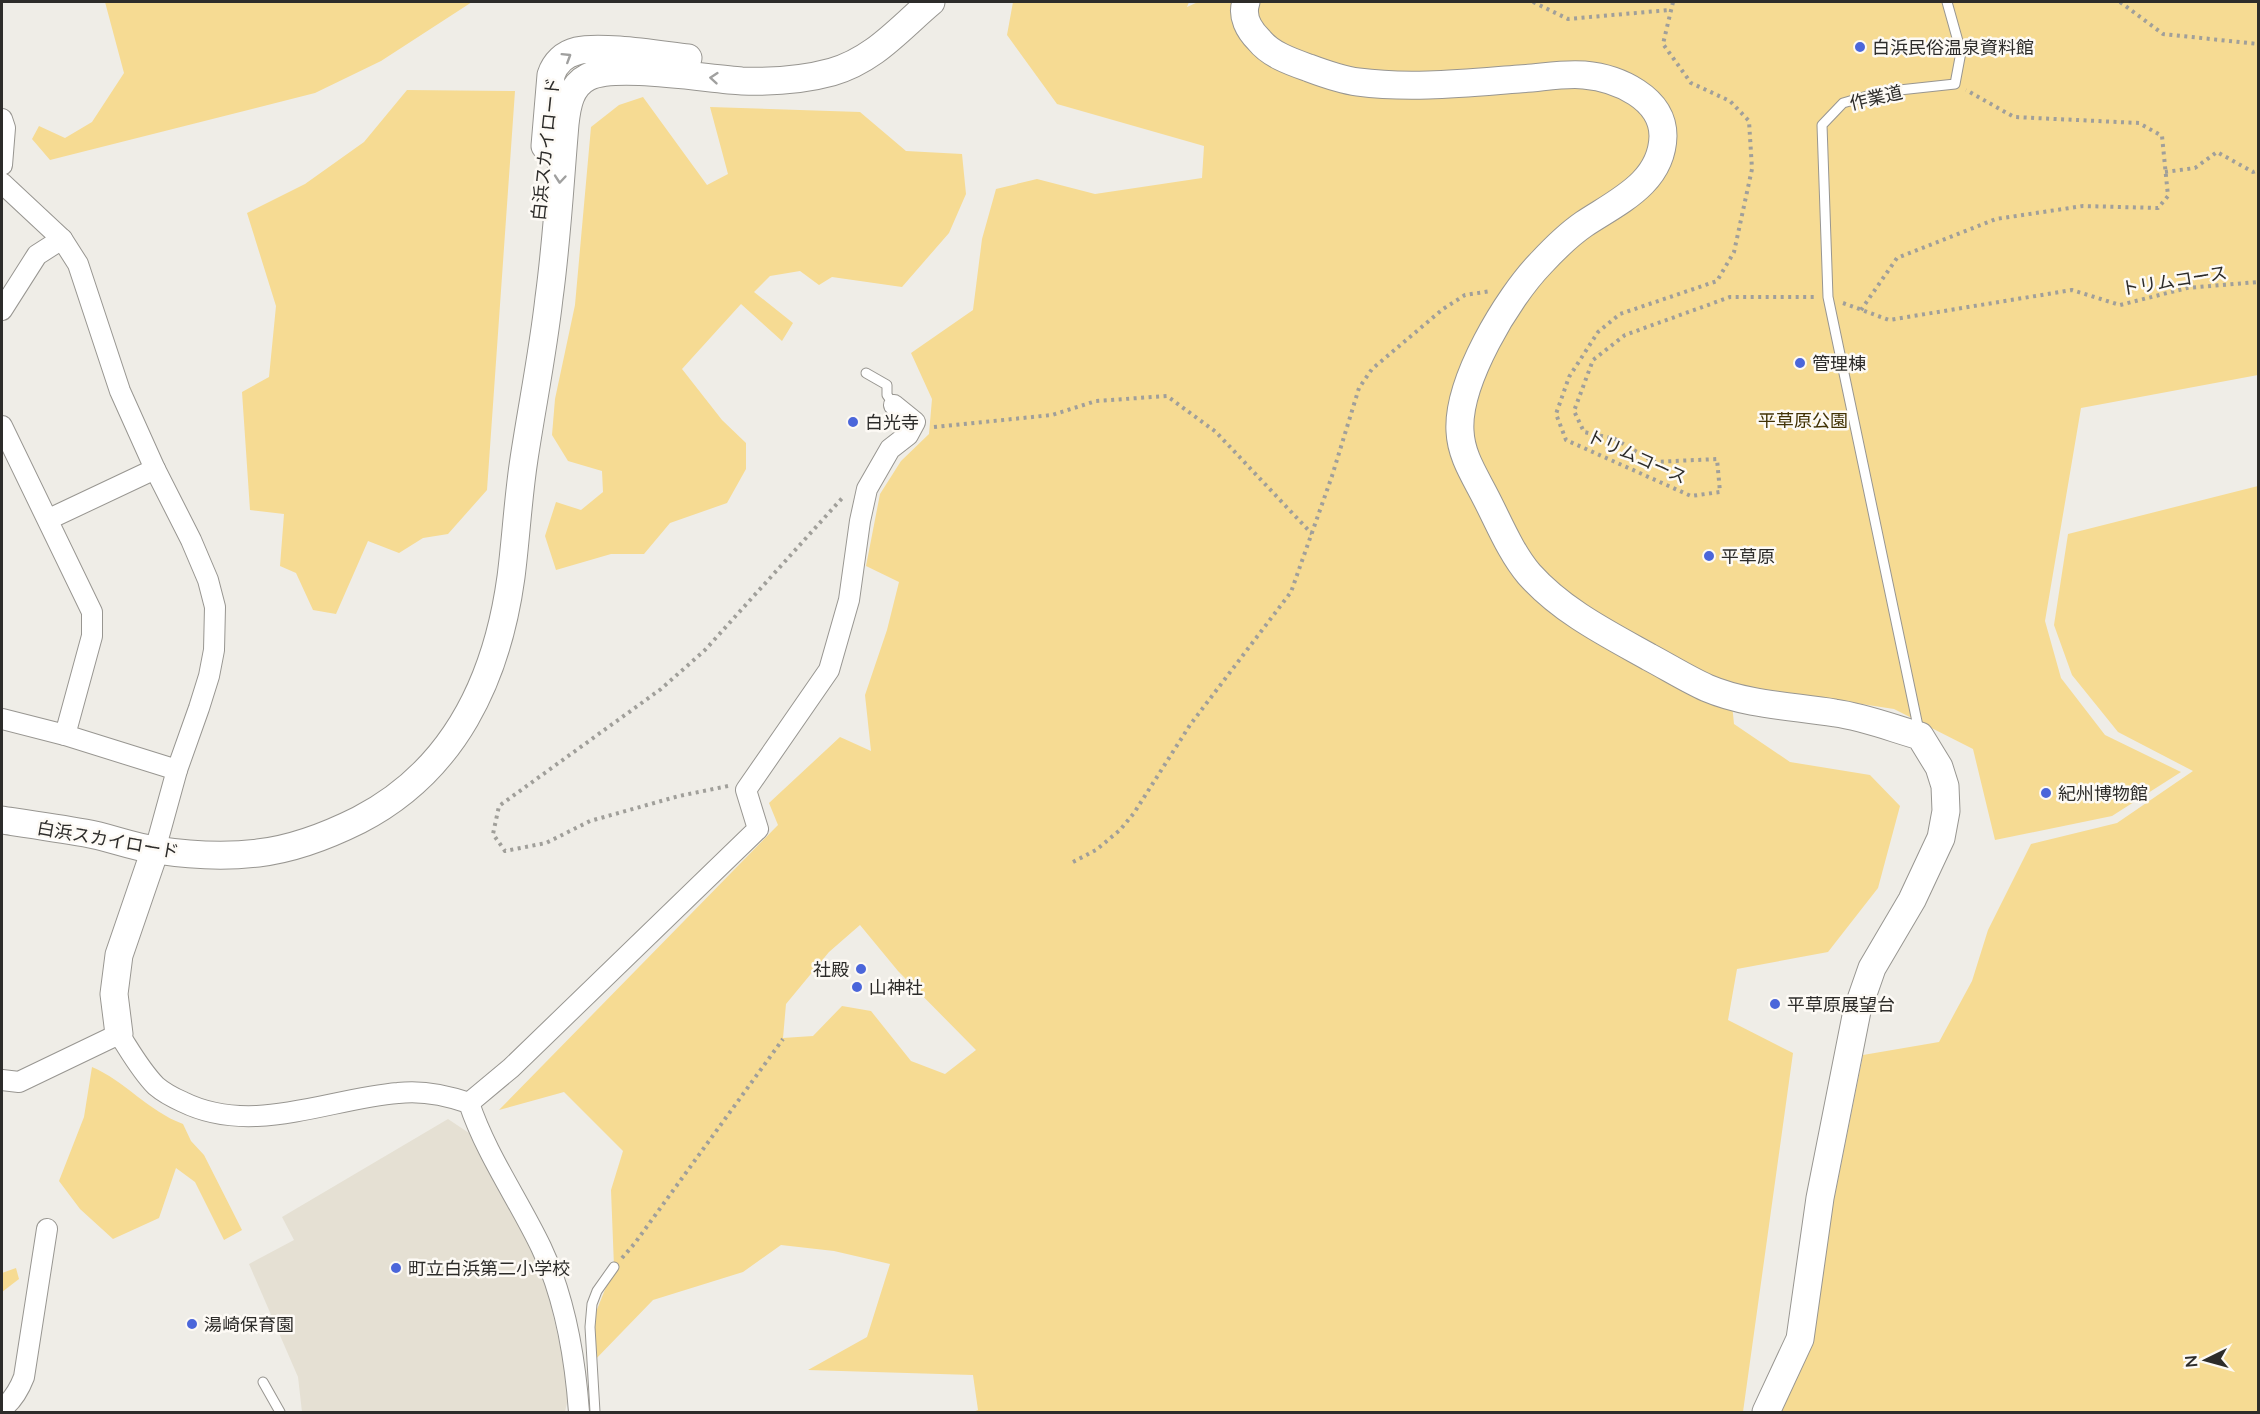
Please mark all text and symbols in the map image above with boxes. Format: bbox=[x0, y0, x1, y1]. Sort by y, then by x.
place label: 白浜民俗温泉資料館 bbox=[1872, 36, 2034, 58]
marker: 白浜民俗温泉資料館 bbox=[1853, 40, 1867, 54]
one-way arrow bbox=[561, 53, 571, 65]
one-way arrow bbox=[709, 72, 718, 85]
street label: 白浜スカイロード bbox=[527, 76, 563, 222]
street label: 作業道 bbox=[1847, 80, 1905, 114]
one-way arrow bbox=[554, 175, 567, 184]
street label: トリムコース bbox=[2119, 261, 2229, 299]
place label: 管理棟 bbox=[1812, 352, 1866, 374]
marker: 管理棟 bbox=[1793, 356, 1807, 370]
park label: 平草原公園 bbox=[1758, 409, 1848, 431]
place label: 白光寺 bbox=[865, 411, 919, 433]
marker: 白光寺 bbox=[846, 415, 860, 429]
street label: トリムコース bbox=[1584, 424, 1690, 488]
place label: 平草原 bbox=[1721, 545, 1775, 567]
marker: 平草原 bbox=[1702, 549, 1716, 563]
place label: 紀州博物館 bbox=[2058, 782, 2148, 804]
marker: 紀州博物館 bbox=[2039, 786, 2053, 800]
street label: 白浜スカイロード bbox=[35, 816, 181, 862]
place label: 社殿 bbox=[813, 958, 849, 980]
marker: 社殿 bbox=[854, 962, 868, 976]
place label: 山神社 bbox=[869, 976, 923, 998]
marker: 山神社 bbox=[850, 980, 864, 994]
place label: 平草原展望台 bbox=[1787, 993, 1895, 1015]
marker: 平草原展望台 bbox=[1768, 997, 1782, 1011]
place label: 町立白浜第二小学校 bbox=[408, 1257, 570, 1279]
marker: 町立白浜第二小学校 bbox=[389, 1261, 403, 1275]
place label: 湯崎保育園 bbox=[204, 1313, 294, 1335]
marker: 湯崎保育園 bbox=[185, 1317, 199, 1331]
north arrow bbox=[2176, 1330, 2236, 1390]
text: N bbox=[2181, 1354, 2201, 1368]

